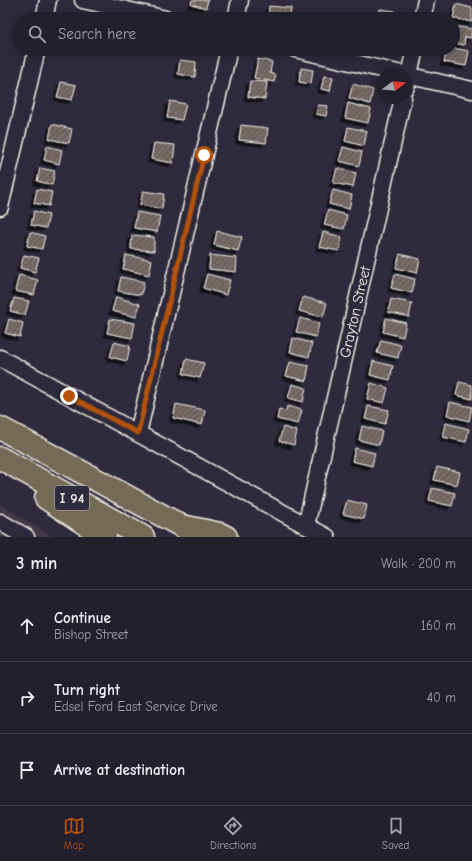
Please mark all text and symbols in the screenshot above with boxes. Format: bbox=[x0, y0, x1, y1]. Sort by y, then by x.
search box bbox=[12, 12, 460, 56]
icon: search bbox=[26, 23, 48, 45]
text: Search here bbox=[58, 25, 136, 43]
north arrow bbox=[376, 68, 412, 104]
route start bbox=[195, 146, 213, 164]
street label: Grayton Street bbox=[336, 264, 374, 360]
route end bbox=[60, 387, 78, 405]
road number: I 94 bbox=[55, 486, 89, 510]
text: 3 min bbox=[16, 554, 57, 573]
text: Walk · 200 m bbox=[381, 556, 456, 571]
text: Continue bbox=[54, 609, 111, 627]
icon: ahead bbox=[16, 615, 38, 637]
text: 160 m bbox=[421, 618, 456, 633]
text: Bishop Street bbox=[54, 627, 128, 642]
text: Turn right bbox=[54, 681, 120, 699]
icon: right bbox=[16, 687, 38, 709]
text: 40 m bbox=[427, 690, 456, 705]
text: Edsel Ford East Service Drive bbox=[54, 699, 218, 714]
icon: arrive bbox=[16, 759, 38, 781]
text: Arrive at destination bbox=[54, 761, 185, 779]
tab: Map bbox=[63, 815, 85, 852]
tab: Directions bbox=[210, 815, 257, 852]
tab: Saved bbox=[382, 815, 409, 852]

